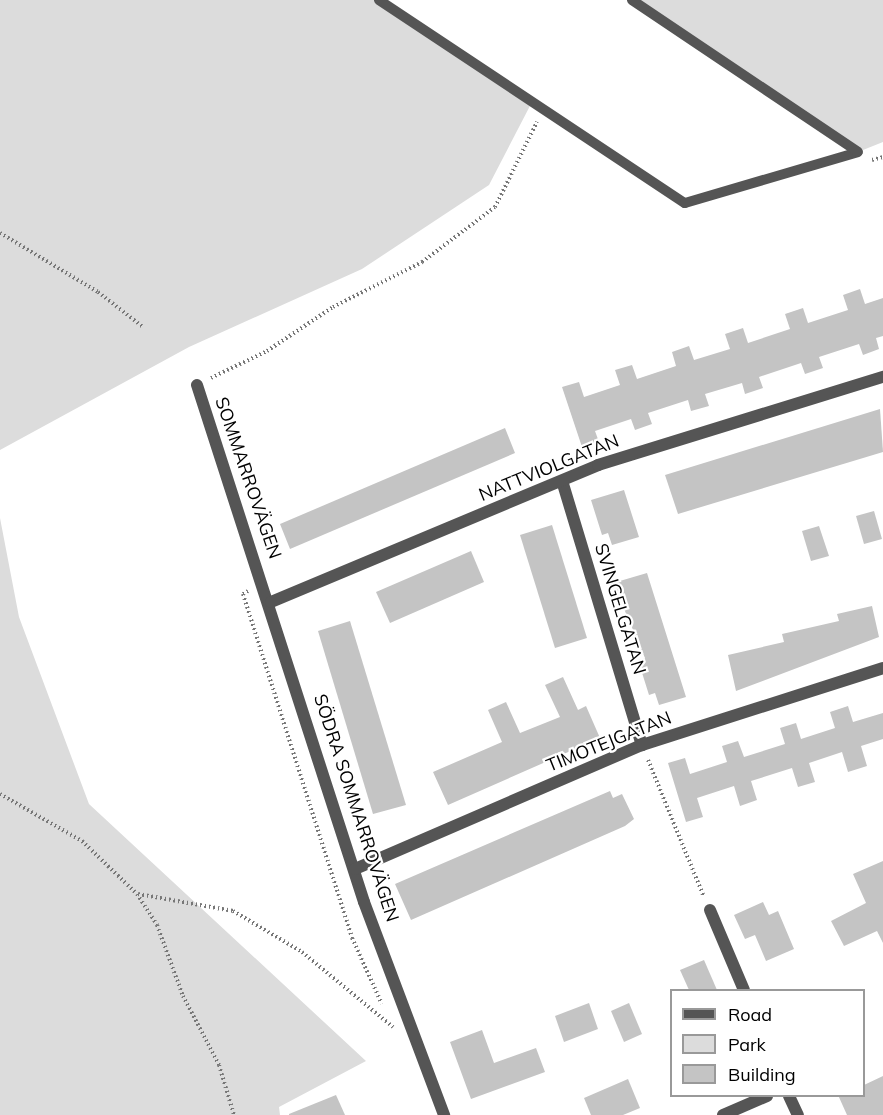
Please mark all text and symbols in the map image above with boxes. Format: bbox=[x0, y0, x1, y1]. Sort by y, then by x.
street label: SOMMARROVÄGEN bbox=[210, 394, 286, 562]
street label: NATTVIOLGATAN bbox=[476, 430, 622, 506]
street label: SVINGELGATAN bbox=[590, 541, 650, 677]
street label: SÖDRA SOMMARROVÄGEN bbox=[309, 691, 403, 925]
street label: TIMOTEJGATAN bbox=[543, 707, 675, 777]
legend bbox=[670, 989, 865, 1097]
text: Road bbox=[728, 1003, 772, 1026]
text: Park bbox=[728, 1033, 766, 1056]
text: Building bbox=[728, 1063, 796, 1086]

